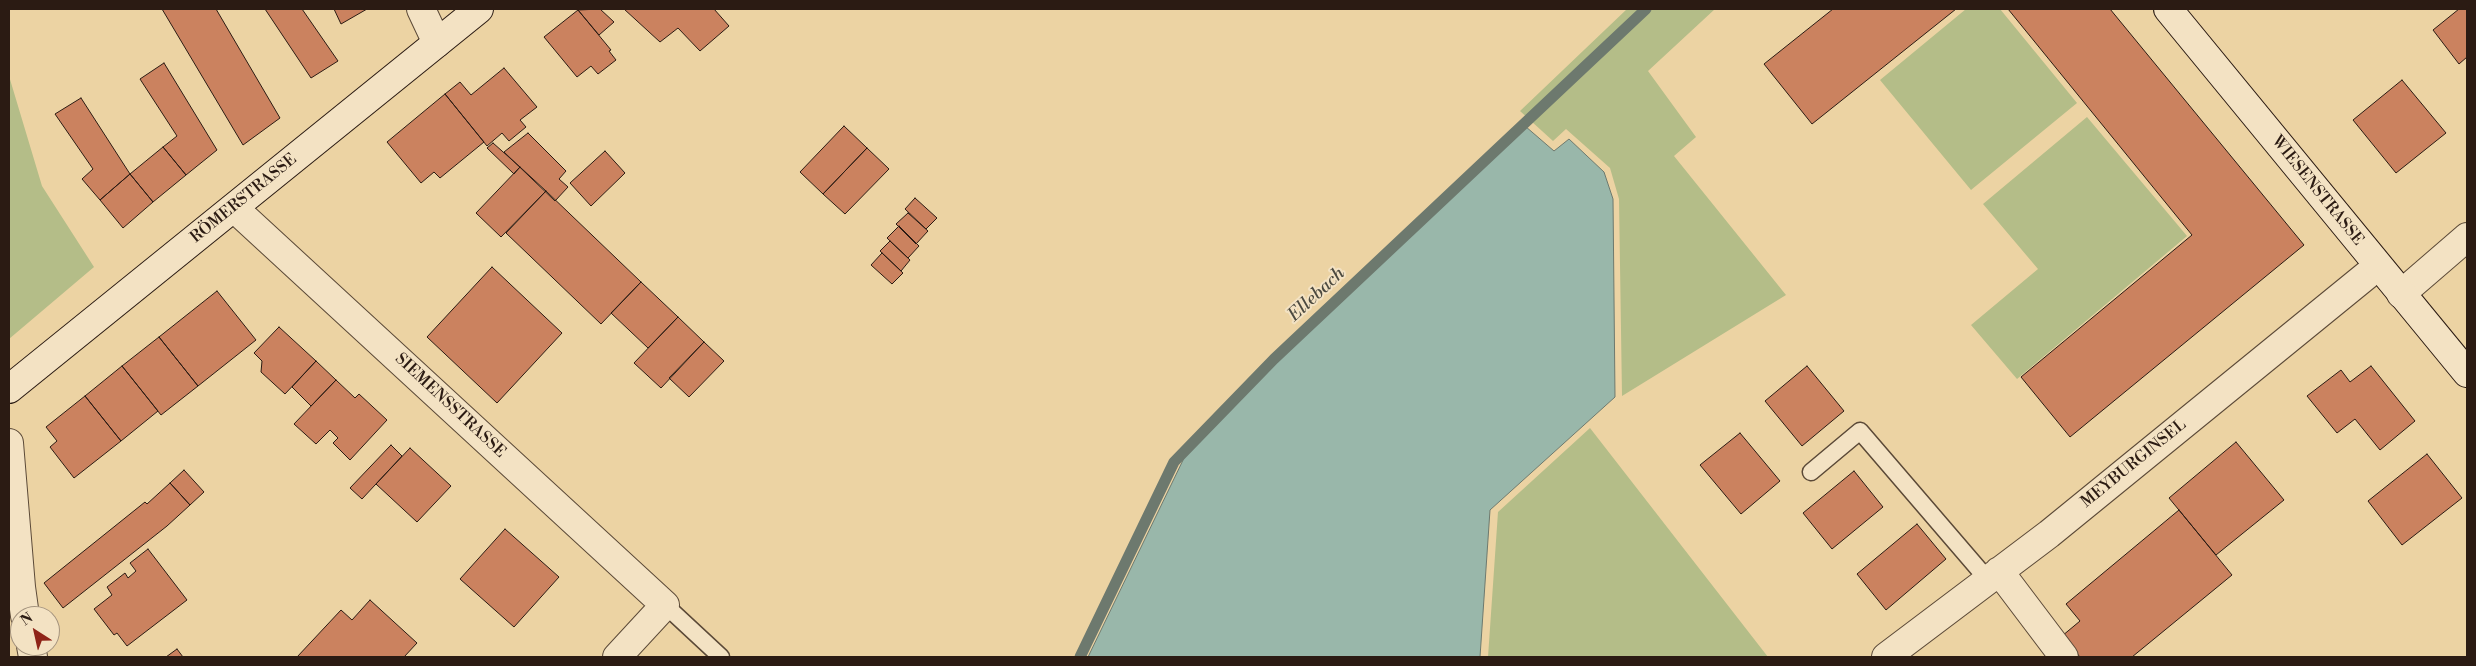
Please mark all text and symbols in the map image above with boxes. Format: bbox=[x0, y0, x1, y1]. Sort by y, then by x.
street label: WIESENSTRASSE bbox=[2267, 132, 2367, 250]
street label: RÖMERSTRASSE bbox=[187, 150, 301, 248]
water label: Ellebach bbox=[1284, 263, 1350, 327]
street label: SIEMENSSTRASSE bbox=[391, 350, 509, 462]
street label: MEYBURGINSEL bbox=[2078, 416, 2190, 512]
north arrow bbox=[10, 606, 60, 656]
text: N bbox=[17, 609, 37, 630]

